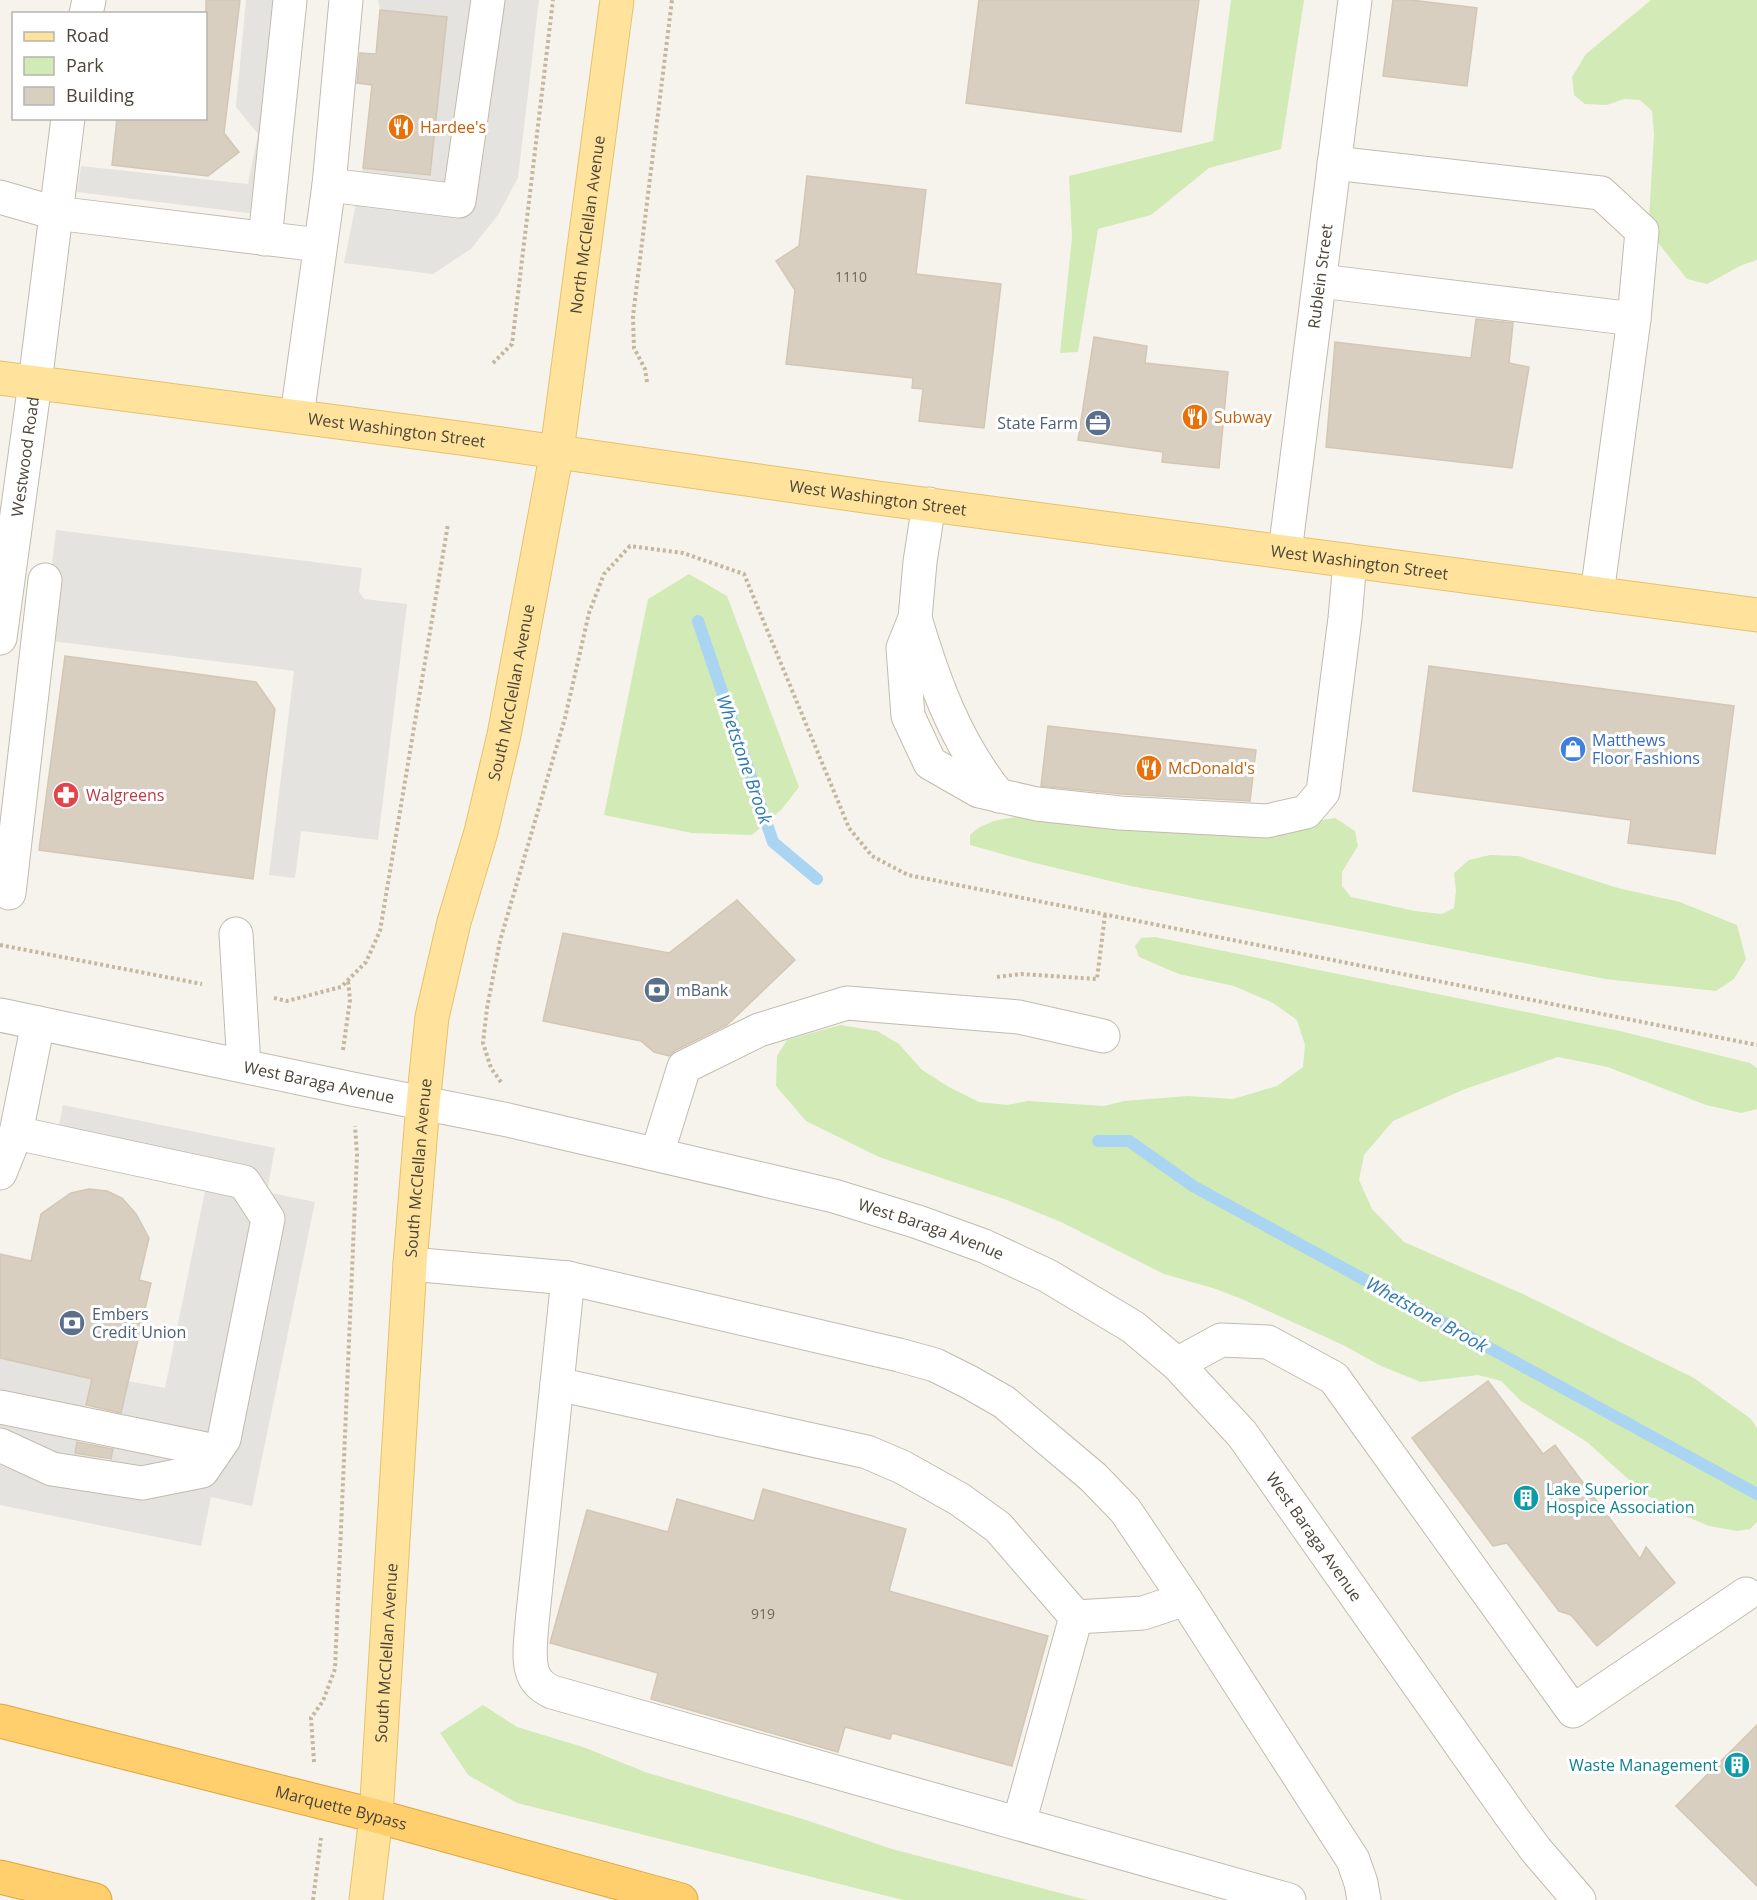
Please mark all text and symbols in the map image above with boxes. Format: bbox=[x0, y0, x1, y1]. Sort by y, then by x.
legend bbox=[12, 12, 207, 120]
text: Road bbox=[66, 23, 109, 47]
text: Park bbox=[66, 53, 104, 77]
text: Building bbox=[66, 83, 134, 107]
restaurant icon: Hardee's bbox=[386, 112, 416, 142]
place label: Hardee's bbox=[420, 116, 486, 138]
street label: North McClellan Avenue bbox=[564, 134, 610, 315]
street label: Rublein Street bbox=[1302, 222, 1338, 330]
house number: 1110 bbox=[835, 267, 867, 286]
street label: Westwood Road bbox=[6, 395, 44, 518]
restaurant icon: Subway bbox=[1180, 402, 1210, 432]
place label: Subway bbox=[1214, 406, 1273, 428]
street label: West Washington Street bbox=[307, 407, 487, 453]
office icon: State Farm bbox=[1083, 408, 1113, 438]
place label: State Farm bbox=[997, 412, 1078, 434]
street label: West Washington Street bbox=[788, 474, 968, 521]
street label: West Washington Street bbox=[1269, 539, 1450, 585]
street label: South McClellan Avenue bbox=[483, 602, 539, 783]
water label: Whetstone Brook bbox=[712, 691, 779, 828]
place label: Matthews Floor Fashions bbox=[1592, 729, 1700, 769]
shop icon: Matthews Floor Fashions bbox=[1558, 734, 1588, 764]
restaurant icon: McDonald's bbox=[1134, 753, 1164, 783]
place label: McDonald's bbox=[1168, 757, 1255, 779]
pharmacy icon: Walgreens bbox=[51, 780, 81, 810]
place label: Walgreens bbox=[86, 784, 164, 806]
bank icon: mBank bbox=[642, 975, 672, 1005]
place label: mBank bbox=[676, 979, 729, 1001]
street label: West Baraga Avenue bbox=[242, 1056, 396, 1108]
street label: South McClellan Avenue bbox=[400, 1077, 437, 1258]
street label: West Baraga Avenue bbox=[855, 1193, 1008, 1265]
water label: Whetstone Brook bbox=[1362, 1271, 1493, 1358]
place label: Embers Credit Union bbox=[92, 1303, 186, 1343]
bank icon: Embers Credit Union bbox=[57, 1308, 87, 1338]
street label: West Baraga Avenue bbox=[1261, 1468, 1367, 1606]
place label: Lake Superior Hospice Association bbox=[1546, 1478, 1694, 1518]
building icon: Lake Superior Hospice Association bbox=[1511, 1483, 1541, 1513]
street label: South McClellan Avenue bbox=[370, 1563, 403, 1743]
house number: 919 bbox=[751, 1604, 775, 1623]
building icon: Waste Management bbox=[1722, 1750, 1752, 1780]
place label: Waste Management bbox=[1569, 1754, 1718, 1776]
street label: Marquette Bypass bbox=[273, 1780, 410, 1835]

